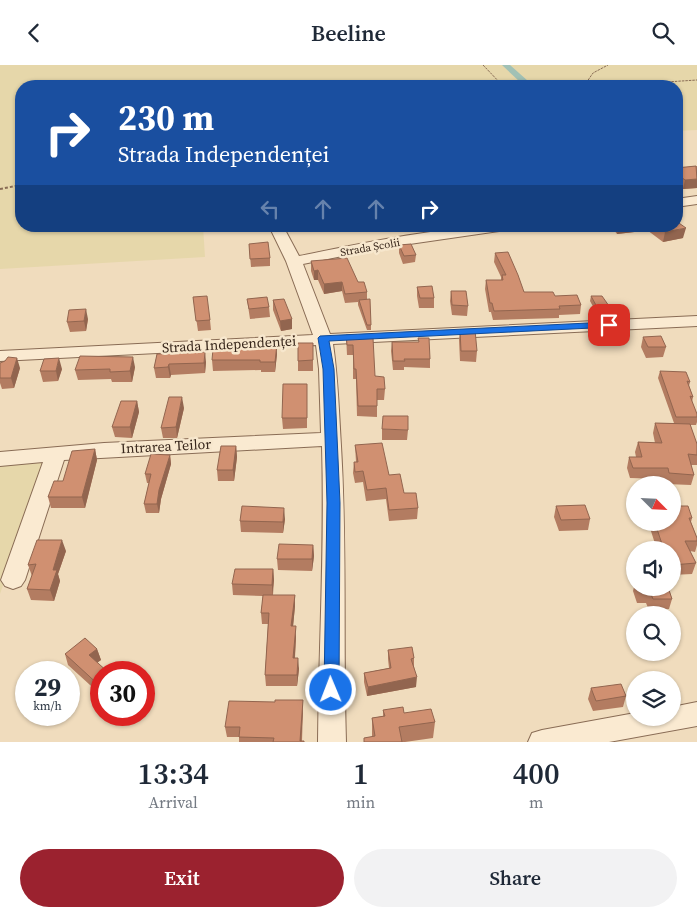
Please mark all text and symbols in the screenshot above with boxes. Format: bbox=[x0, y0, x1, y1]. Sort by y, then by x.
text: Beeline bbox=[311, 18, 386, 48]
icon: back bbox=[20, 19, 48, 47]
icon: search bbox=[649, 19, 677, 47]
text: 230 m bbox=[118, 94, 214, 142]
icon: right bbox=[35, 100, 100, 165]
text: Strada Independenței bbox=[118, 139, 329, 169]
icon: left bbox=[256, 195, 284, 223]
icon: ahead bbox=[309, 195, 337, 223]
icon: ahead bbox=[362, 195, 390, 223]
icon: right bbox=[415, 195, 443, 223]
street label: Strada Școlii bbox=[339, 235, 401, 260]
pin bbox=[588, 304, 630, 346]
icon: arrive bbox=[595, 311, 623, 339]
street label: Strada Independenței bbox=[161, 330, 297, 358]
street label: Intrarea Teilor bbox=[120, 434, 212, 458]
north arrow bbox=[626, 476, 681, 531]
map controls bbox=[626, 476, 681, 726]
button: sound bbox=[626, 541, 681, 596]
button: search bbox=[626, 606, 681, 661]
speed limit sign: 30 bbox=[90, 661, 155, 726]
position arrow bbox=[304, 663, 356, 715]
text: 29 bbox=[34, 670, 61, 704]
button: layers bbox=[626, 671, 681, 726]
text: km/h bbox=[33, 698, 62, 714]
text: 13:34 bbox=[137, 753, 209, 794]
text: 1 bbox=[353, 753, 369, 794]
text: 400 bbox=[513, 753, 560, 794]
text: Arrival bbox=[148, 791, 198, 813]
text: min bbox=[346, 791, 375, 813]
text: m bbox=[529, 791, 543, 813]
button: Exit bbox=[20, 849, 344, 907]
button: Share bbox=[354, 849, 677, 907]

